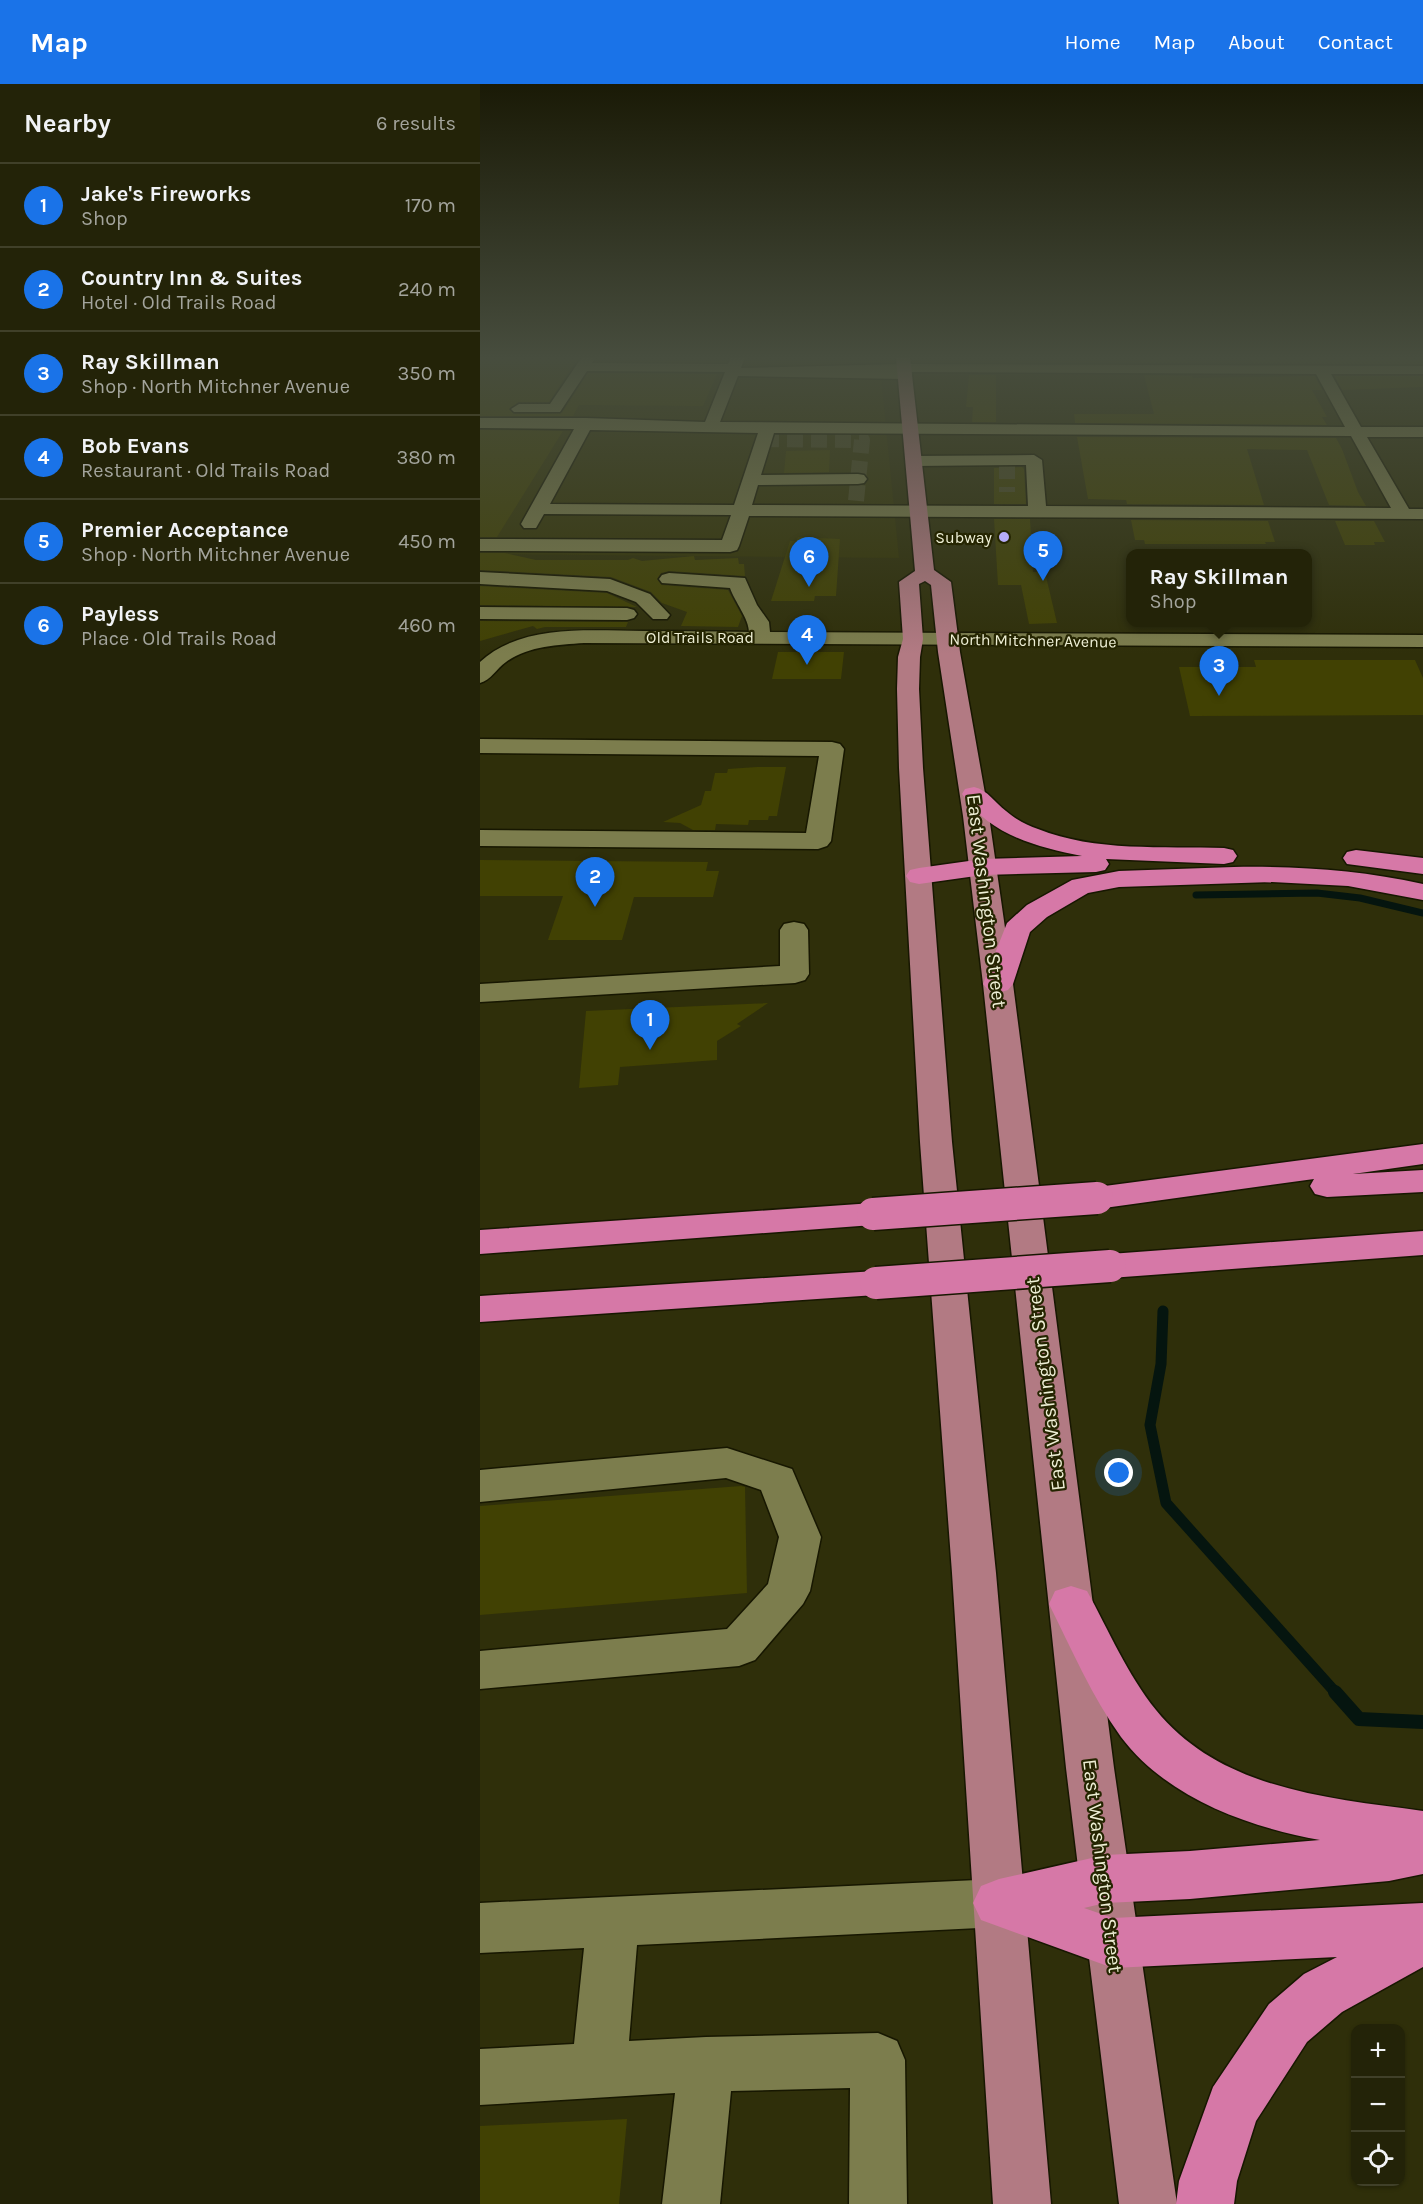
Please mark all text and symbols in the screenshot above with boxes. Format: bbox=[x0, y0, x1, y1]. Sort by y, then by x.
text: Map bbox=[30, 26, 88, 59]
text: Home bbox=[1065, 30, 1121, 54]
text: Map bbox=[1154, 30, 1195, 54]
text: About bbox=[1228, 30, 1285, 54]
text: Contact bbox=[1318, 30, 1393, 54]
text: Nearby bbox=[24, 108, 111, 139]
text: 6 results bbox=[376, 112, 456, 135]
text: Jake's Fireworks bbox=[81, 181, 251, 207]
text: 1 bbox=[40, 194, 47, 217]
text: 170 m bbox=[405, 194, 456, 217]
text: Shop bbox=[81, 207, 128, 230]
text: Country Inn & Suites bbox=[81, 265, 302, 291]
text: 2 bbox=[37, 278, 50, 301]
text: 240 m bbox=[398, 278, 456, 301]
text: Hotel · Old Trails Road bbox=[81, 291, 277, 314]
text: Ray Skillman bbox=[81, 349, 220, 375]
text: 3 bbox=[37, 362, 50, 385]
text: 350 m bbox=[398, 362, 456, 385]
text: Shop · North Mitchner Avenue bbox=[81, 375, 350, 398]
text: Bob Evans bbox=[81, 433, 189, 459]
text: 4 bbox=[38, 446, 49, 469]
text: 380 m bbox=[397, 446, 456, 469]
text: Restaurant · Old Trails Road bbox=[81, 459, 330, 482]
text: Premier Acceptance bbox=[81, 517, 289, 543]
place label: Subway bbox=[935, 528, 993, 547]
text: 5 bbox=[38, 530, 49, 553]
text: 450 m bbox=[398, 530, 456, 553]
marker: Subway bbox=[997, 530, 1011, 544]
pin: 5 bbox=[1024, 532, 1062, 581]
pin: 6 bbox=[790, 538, 828, 587]
text: Shop · North Mitchner Avenue bbox=[81, 543, 350, 566]
popup bbox=[1126, 549, 1312, 627]
text: Ray Skillman bbox=[1150, 564, 1288, 590]
text: Shop bbox=[1150, 590, 1196, 613]
text: Payless bbox=[81, 601, 159, 627]
text: 6 bbox=[37, 614, 50, 637]
text: 460 m bbox=[398, 614, 456, 637]
pin: 4 bbox=[788, 616, 826, 665]
text: Place · Old Trails Road bbox=[81, 627, 277, 650]
street label: Old Trails Road bbox=[646, 628, 754, 647]
street label: North Mitchner Avenue bbox=[949, 630, 1117, 651]
pin: 3 bbox=[1200, 646, 1238, 696]
street label: East Washington Street bbox=[962, 793, 1011, 1010]
pin: 2 bbox=[576, 858, 614, 907]
pin: 1 bbox=[630, 1000, 670, 1050]
street label: East Washington Street bbox=[1021, 1275, 1070, 1492]
your location bbox=[1104, 1458, 1133, 1487]
street label: East Washington Street bbox=[1078, 1758, 1127, 1975]
map controls bbox=[1351, 2024, 1405, 2186]
button: + bbox=[1351, 2024, 1405, 2078]
button: − bbox=[1351, 2078, 1405, 2132]
button: locate bbox=[1351, 2132, 1405, 2186]

